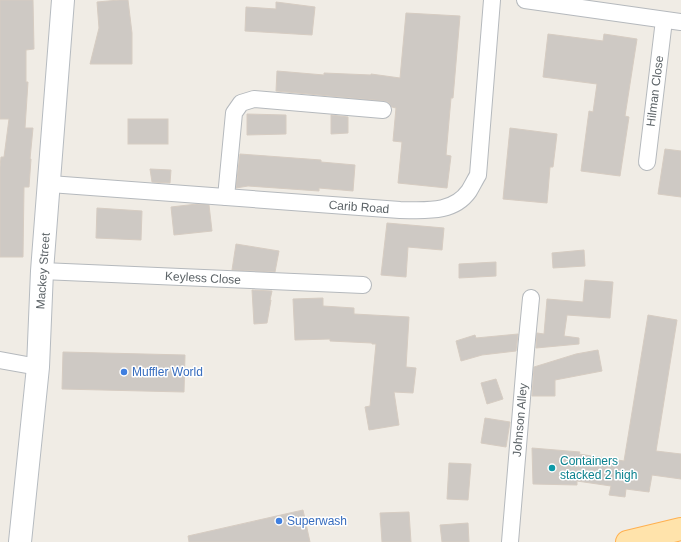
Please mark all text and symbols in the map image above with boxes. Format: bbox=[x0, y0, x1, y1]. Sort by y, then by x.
street label: Hilman Close bbox=[644, 54, 666, 127]
street label: Carib Road bbox=[328, 198, 390, 216]
street label: Mackey Street bbox=[33, 232, 53, 310]
street label: Keyless Close bbox=[165, 269, 242, 287]
place label: Muffler World bbox=[132, 365, 203, 379]
marker: Muffler World bbox=[119, 367, 129, 377]
street label: Johnson Alley bbox=[510, 382, 530, 458]
place label: Containers stacked 2 high bbox=[560, 454, 637, 482]
marker: Containers stacked 2 high bbox=[547, 463, 557, 473]
place label: Superwash bbox=[287, 514, 347, 528]
marker: Superwash bbox=[274, 516, 284, 526]

